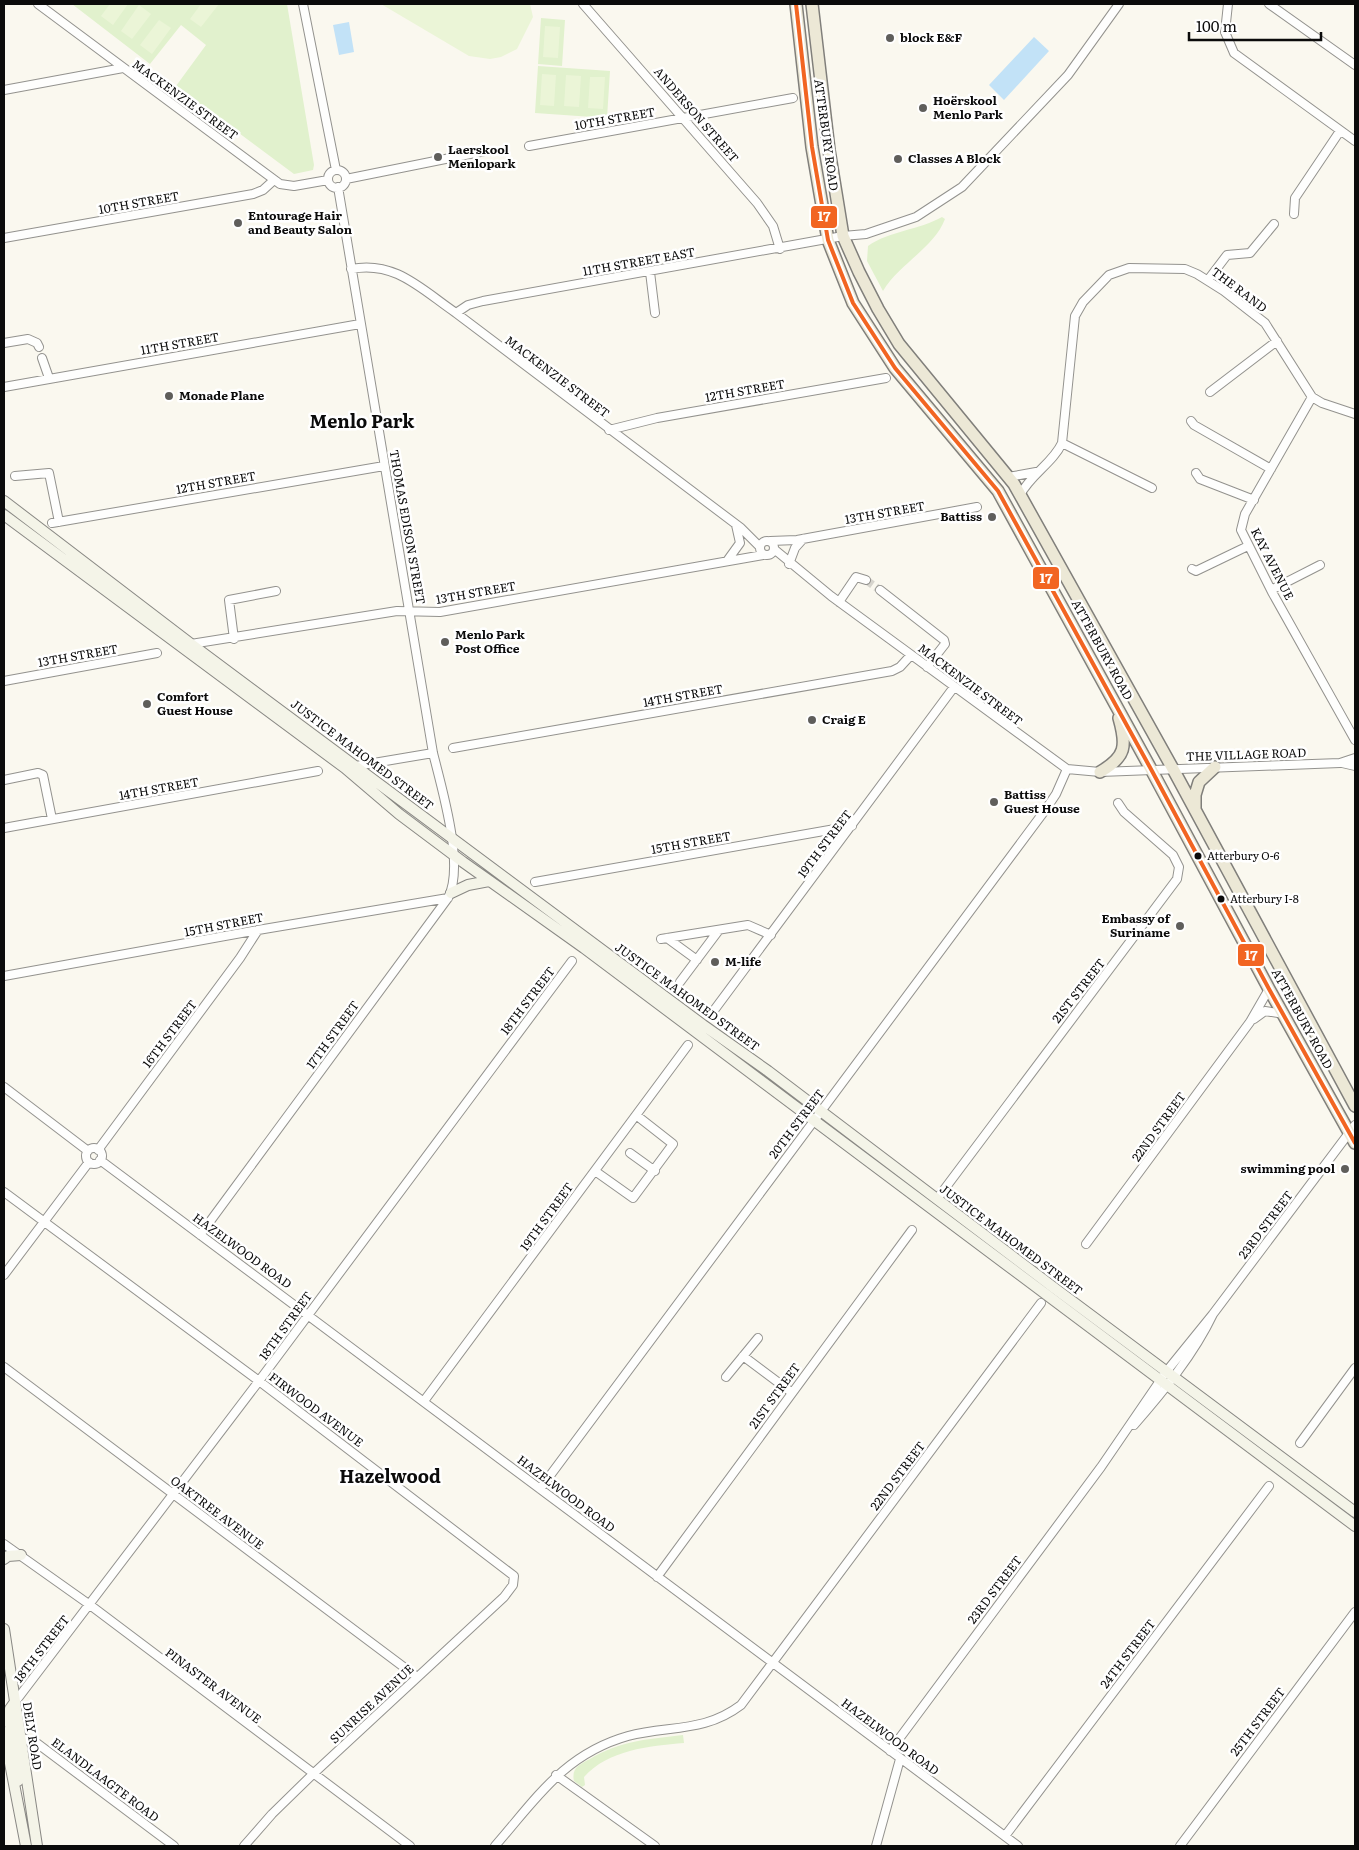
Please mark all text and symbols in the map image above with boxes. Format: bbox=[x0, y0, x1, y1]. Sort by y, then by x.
scale bar bbox=[1189, 10, 1322, 42]
text: 100 m bbox=[1196, 14, 1237, 37]
place label: block E&F bbox=[900, 28, 962, 46]
marker: block E&F bbox=[884, 32, 896, 44]
street label: MACKENZIE STREET bbox=[129, 55, 242, 144]
street label: ANDERSON STREET bbox=[650, 63, 743, 166]
street label: ATTERBURY ROAD bbox=[810, 78, 844, 192]
place label: Hoërskool Menlo Park bbox=[933, 91, 1004, 123]
street label: 10TH STREET bbox=[573, 102, 657, 134]
marker: Hoërskool Menlo Park bbox=[917, 102, 929, 114]
place label: Laerskool Menlopark bbox=[448, 140, 516, 172]
place label: Classes A Block bbox=[908, 149, 1002, 167]
marker: Laerskool Menlopark bbox=[432, 151, 444, 163]
marker: Classes A Block bbox=[892, 153, 904, 165]
street label: 10TH STREET bbox=[97, 186, 181, 218]
line badge: 17 bbox=[810, 205, 838, 229]
text: 17 bbox=[818, 205, 831, 225]
place label: Entourage Hair and Beauty Salon bbox=[248, 206, 353, 238]
marker: Entourage Hair and Beauty Salon bbox=[232, 217, 244, 229]
street label: 11TH STREET EAST bbox=[581, 242, 697, 280]
street label: THE RAND bbox=[1208, 262, 1271, 316]
street label: 11TH STREET bbox=[139, 327, 221, 359]
street label: MACKENZIE STREET bbox=[502, 331, 614, 422]
street label: 12TH STREET bbox=[704, 374, 786, 406]
place label: Monade Plane bbox=[179, 386, 265, 404]
marker: Monade Plane bbox=[163, 390, 175, 402]
district label: Menlo Park bbox=[310, 407, 415, 434]
street label: THOMAS EDISON STREET bbox=[385, 448, 431, 606]
street label: 12TH STREET bbox=[175, 466, 257, 498]
street label: 13TH STREET bbox=[843, 496, 926, 528]
place label: Battiss bbox=[940, 507, 982, 525]
marker: Battiss bbox=[986, 511, 998, 523]
street label: KAY AVENUE bbox=[1247, 524, 1299, 603]
line badge: 17 bbox=[1032, 566, 1060, 590]
text: 17 bbox=[1040, 567, 1053, 587]
street label: 13TH STREET bbox=[434, 576, 517, 608]
street label: ATTERBURY ROAD bbox=[1068, 596, 1138, 703]
place label: Menlo Park Post Office bbox=[455, 625, 526, 657]
marker: Menlo Park Post Office bbox=[439, 636, 451, 648]
street label: 13TH STREET bbox=[36, 639, 119, 671]
street label: MACKENZIE STREET bbox=[915, 639, 1027, 730]
street label: 14TH STREET bbox=[642, 679, 724, 711]
place label: Comfort Guest House bbox=[157, 687, 233, 719]
street label: JUSTICE MAHOMED STREET bbox=[287, 694, 438, 814]
marker: Comfort Guest House bbox=[141, 698, 153, 710]
place label: Craig E bbox=[822, 710, 866, 728]
marker: Craig E bbox=[806, 714, 818, 726]
street label: THE VILLAGE ROAD bbox=[1185, 743, 1306, 765]
street label: 14TH STREET bbox=[118, 772, 200, 804]
place label: Battiss Guest House bbox=[1004, 785, 1080, 817]
marker: Battiss Guest House bbox=[988, 796, 1000, 808]
street label: 19TH STREET bbox=[793, 806, 856, 881]
street label: 15TH STREET bbox=[650, 826, 732, 858]
place label: Atterbury O-6 bbox=[1207, 847, 1280, 863]
marker: Atterbury O-6 bbox=[1193, 851, 1203, 861]
place label: Atterbury I-8 bbox=[1230, 890, 1299, 906]
marker: Atterbury I-8 bbox=[1216, 894, 1226, 904]
street label: 15TH STREET bbox=[183, 907, 265, 941]
place label: Embassy of Suriname bbox=[1101, 909, 1172, 941]
marker: Embassy of Suriname bbox=[1174, 920, 1186, 932]
street label: JUSTICE MAHOMED STREET bbox=[612, 938, 764, 1055]
line badge: 17 bbox=[1237, 943, 1265, 967]
text: 17 bbox=[1245, 944, 1258, 964]
place label: M-life bbox=[725, 952, 762, 970]
street label: 21ST STREET bbox=[1047, 954, 1109, 1026]
marker: M-life bbox=[709, 956, 721, 968]
street label: 18TH STREET bbox=[496, 962, 559, 1038]
street label: ATTERBURY ROAD bbox=[1268, 965, 1338, 1072]
street label: 16TH STREET bbox=[138, 996, 201, 1071]
street label: 17TH STREET bbox=[301, 997, 363, 1072]
street label: 20TH STREET bbox=[764, 1085, 828, 1162]
street label: 22ND STREET bbox=[1127, 1088, 1190, 1165]
place label: swimming pool bbox=[1240, 1159, 1336, 1177]
marker: swimming pool bbox=[1339, 1163, 1351, 1175]
street label: 19TH STREET bbox=[515, 1178, 577, 1254]
street label: JUSTICE MAHOMED STREET bbox=[936, 1179, 1087, 1299]
street label: 23RD STREET bbox=[1234, 1186, 1297, 1262]
street label: HAZELWOOD ROAD bbox=[189, 1208, 296, 1292]
street label: 18TH STREET bbox=[254, 1287, 316, 1364]
street label: 21ST STREET bbox=[744, 1359, 804, 1432]
street label: FIRWOOD AVENUE bbox=[266, 1368, 368, 1451]
street label: 22ND STREET bbox=[865, 1437, 929, 1514]
street label: HAZELWOOD ROAD bbox=[514, 1450, 619, 1536]
district label: Hazelwood bbox=[339, 1462, 441, 1489]
street label: OAKTREE AVENUE bbox=[167, 1471, 268, 1554]
street label: 23RD STREET bbox=[963, 1551, 1026, 1627]
street label: 18TH STREET bbox=[9, 1611, 73, 1686]
street label: 24TH STREET bbox=[1095, 1615, 1159, 1692]
street label: PINASTER AVENUE bbox=[162, 1643, 266, 1728]
street label: SUNRISE AVENUE bbox=[325, 1659, 418, 1747]
street label: 25TH STREET bbox=[1225, 1683, 1289, 1759]
street label: HAZELWOOD ROAD bbox=[838, 1693, 943, 1779]
street label: DELY ROAD bbox=[19, 1700, 47, 1771]
street label: ELANDLAAGTE ROAD bbox=[48, 1733, 163, 1826]

